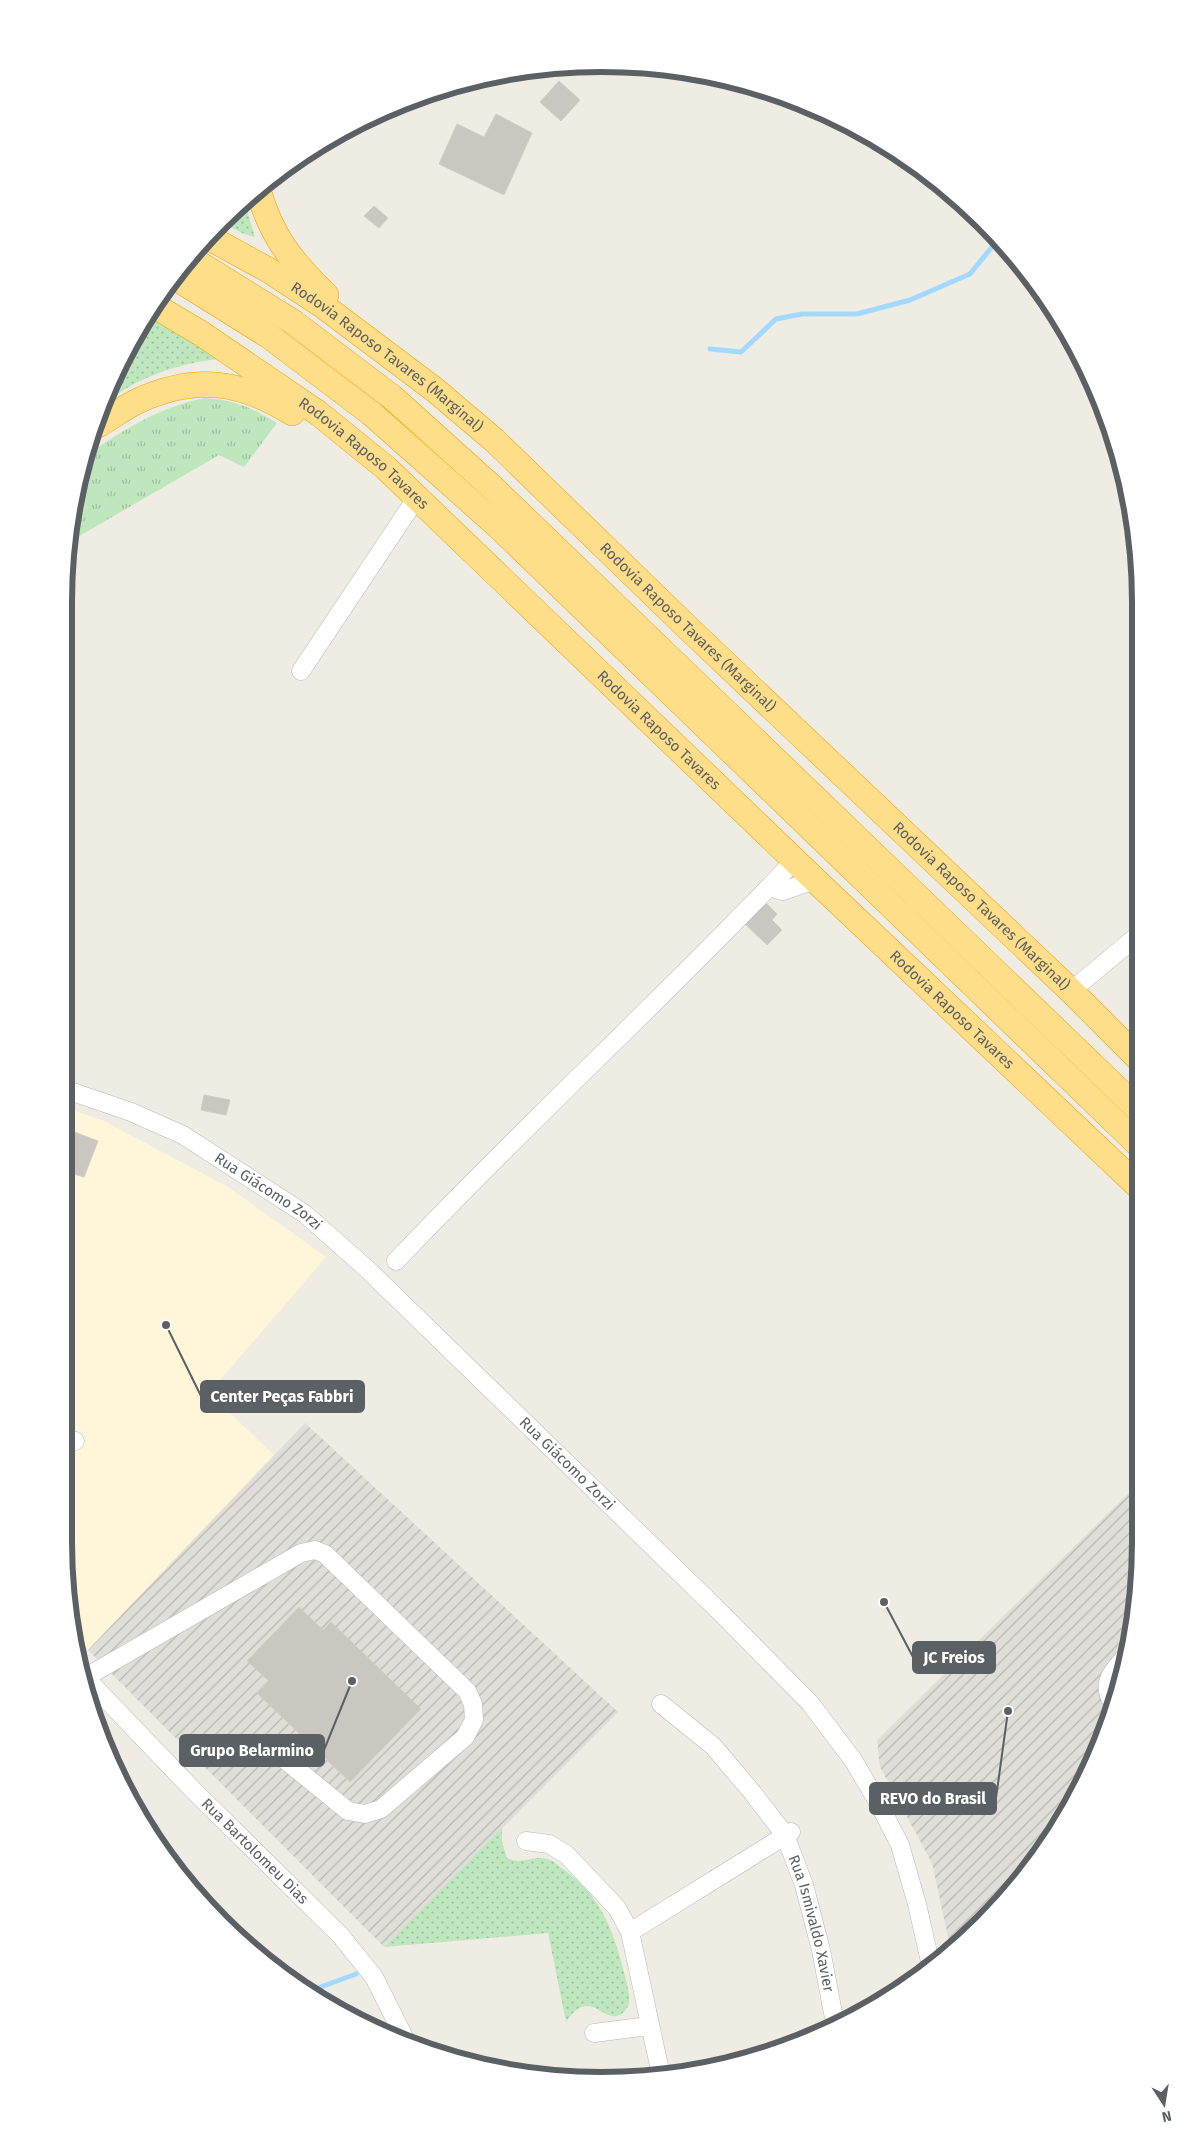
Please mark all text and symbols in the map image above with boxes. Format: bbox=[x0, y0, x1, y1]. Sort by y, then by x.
street label: Rodovia Raposo Tavares (Marginal) bbox=[288, 278, 487, 436]
street label: Rodovia Raposo Tavares bbox=[295, 394, 432, 513]
street label: Rodovia Raposo Tavares (Marginal) bbox=[596, 539, 780, 716]
street label: Rodovia Raposo Tavares bbox=[593, 667, 725, 794]
street label: Rodovia Raposo Tavares (Marginal) bbox=[889, 818, 1074, 994]
street label: Rodovia Raposo Tavares bbox=[886, 947, 1018, 1073]
street label: Rua Giácomo Zorzi bbox=[211, 1149, 326, 1234]
callout: Center Peças Fabbri bbox=[201, 1381, 364, 1412]
text: Center Peças Fabbri bbox=[210, 1387, 354, 1407]
street label: Rua Giácomo Zorzi bbox=[516, 1413, 619, 1514]
callout: JC Freios bbox=[913, 1642, 995, 1673]
text: JC Freios bbox=[922, 1648, 985, 1667]
callout: Grupo Belarmino bbox=[180, 1735, 324, 1766]
text: Grupo Belarmino bbox=[190, 1741, 314, 1760]
callout: REVO do Brasil bbox=[870, 1783, 996, 1814]
text: REVO do Brasil bbox=[880, 1789, 986, 1808]
street label: Rua Bartolomeu Dias bbox=[198, 1795, 312, 1908]
street label: Rua Ismivaldo Xavier bbox=[784, 1852, 838, 1994]
north arrow bbox=[1139, 2079, 1189, 2129]
text: N bbox=[1160, 2107, 1173, 2126]

